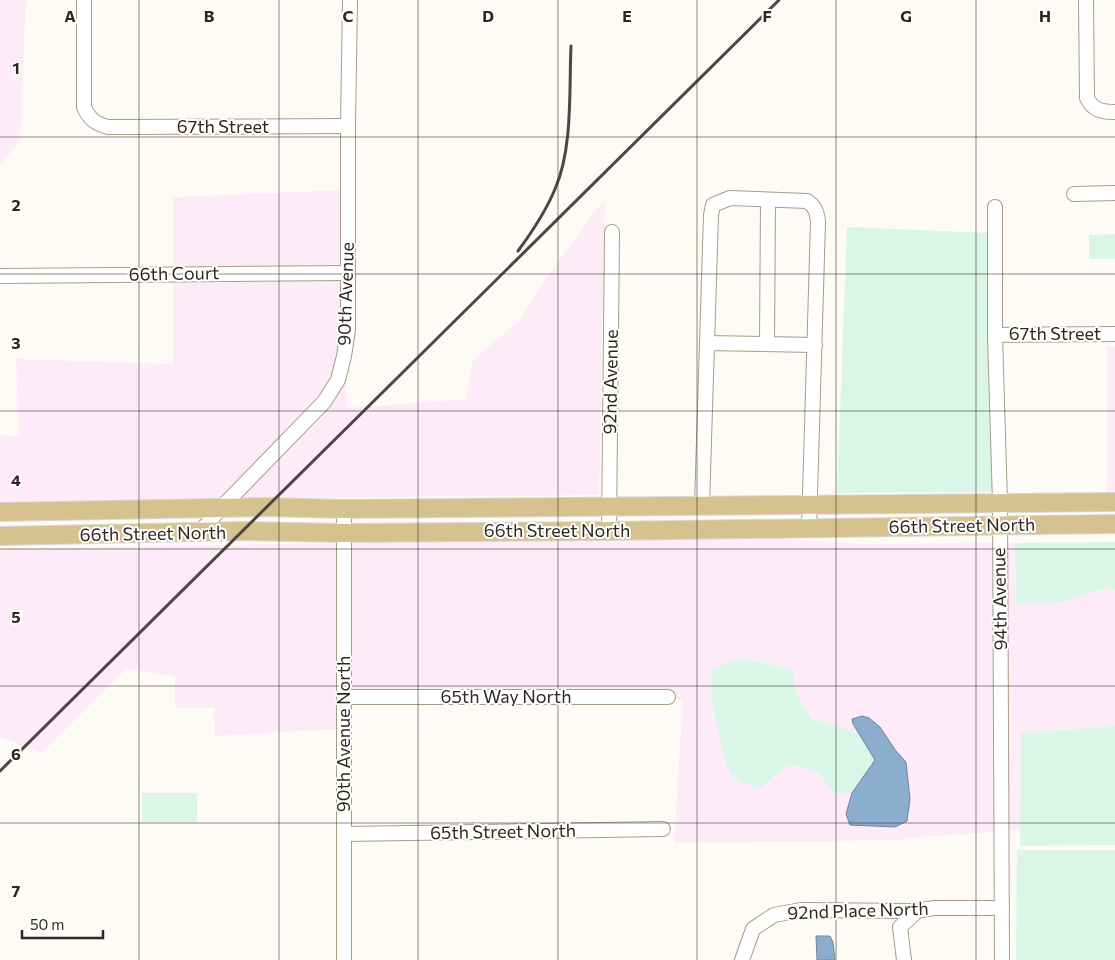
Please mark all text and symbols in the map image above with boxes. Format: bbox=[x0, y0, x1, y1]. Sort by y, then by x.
text: A bbox=[64, 6, 76, 25]
text: B bbox=[204, 6, 215, 25]
text: C bbox=[343, 6, 354, 25]
text: D bbox=[482, 6, 494, 25]
text: E bbox=[622, 6, 632, 25]
text: F bbox=[762, 6, 772, 25]
text: G bbox=[900, 6, 912, 25]
text: H bbox=[1039, 6, 1051, 25]
text: 1 bbox=[12, 58, 20, 77]
street label: 67th Street bbox=[177, 115, 269, 137]
text: 2 bbox=[11, 195, 21, 214]
street label: 90th Avenue bbox=[332, 242, 358, 346]
street label: 66th Court bbox=[128, 261, 220, 285]
street label: 67th Street bbox=[1009, 322, 1101, 344]
street label: 92nd Avenue bbox=[598, 329, 622, 435]
text: 3 bbox=[11, 333, 21, 352]
text: 4 bbox=[11, 470, 21, 489]
street label: 66th Street North bbox=[889, 513, 1035, 537]
street label: 66th Street North bbox=[484, 519, 630, 541]
street label: 66th Street North bbox=[80, 521, 226, 545]
street label: 94th Avenue bbox=[987, 547, 1011, 651]
text: 5 bbox=[11, 607, 21, 626]
street label: 90th Avenue North bbox=[332, 656, 354, 812]
street label: 65th Way North bbox=[440, 685, 572, 707]
text: 6 bbox=[11, 744, 21, 763]
street label: 65th Street North bbox=[430, 819, 576, 843]
text: 7 bbox=[12, 881, 21, 900]
street label: 92nd Place North bbox=[787, 897, 929, 923]
scale bar bbox=[22, 908, 104, 940]
text: 50 m bbox=[30, 915, 64, 933]

